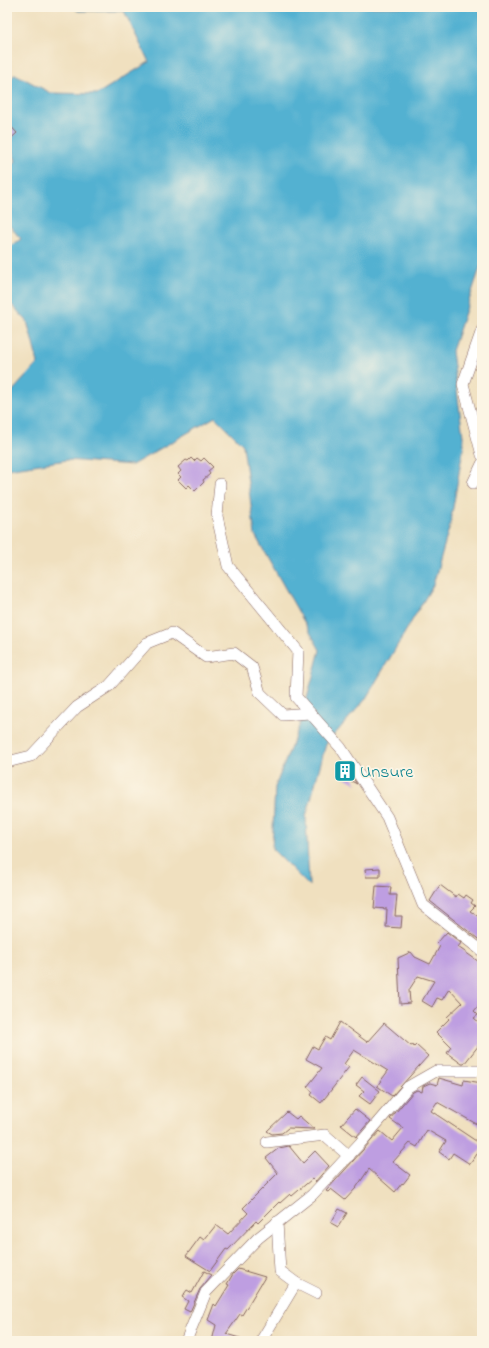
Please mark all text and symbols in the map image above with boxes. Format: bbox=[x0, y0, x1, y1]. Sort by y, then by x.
building icon: Unsure bbox=[332, 758, 358, 784]
place label: Unsure bbox=[360, 760, 414, 786]

